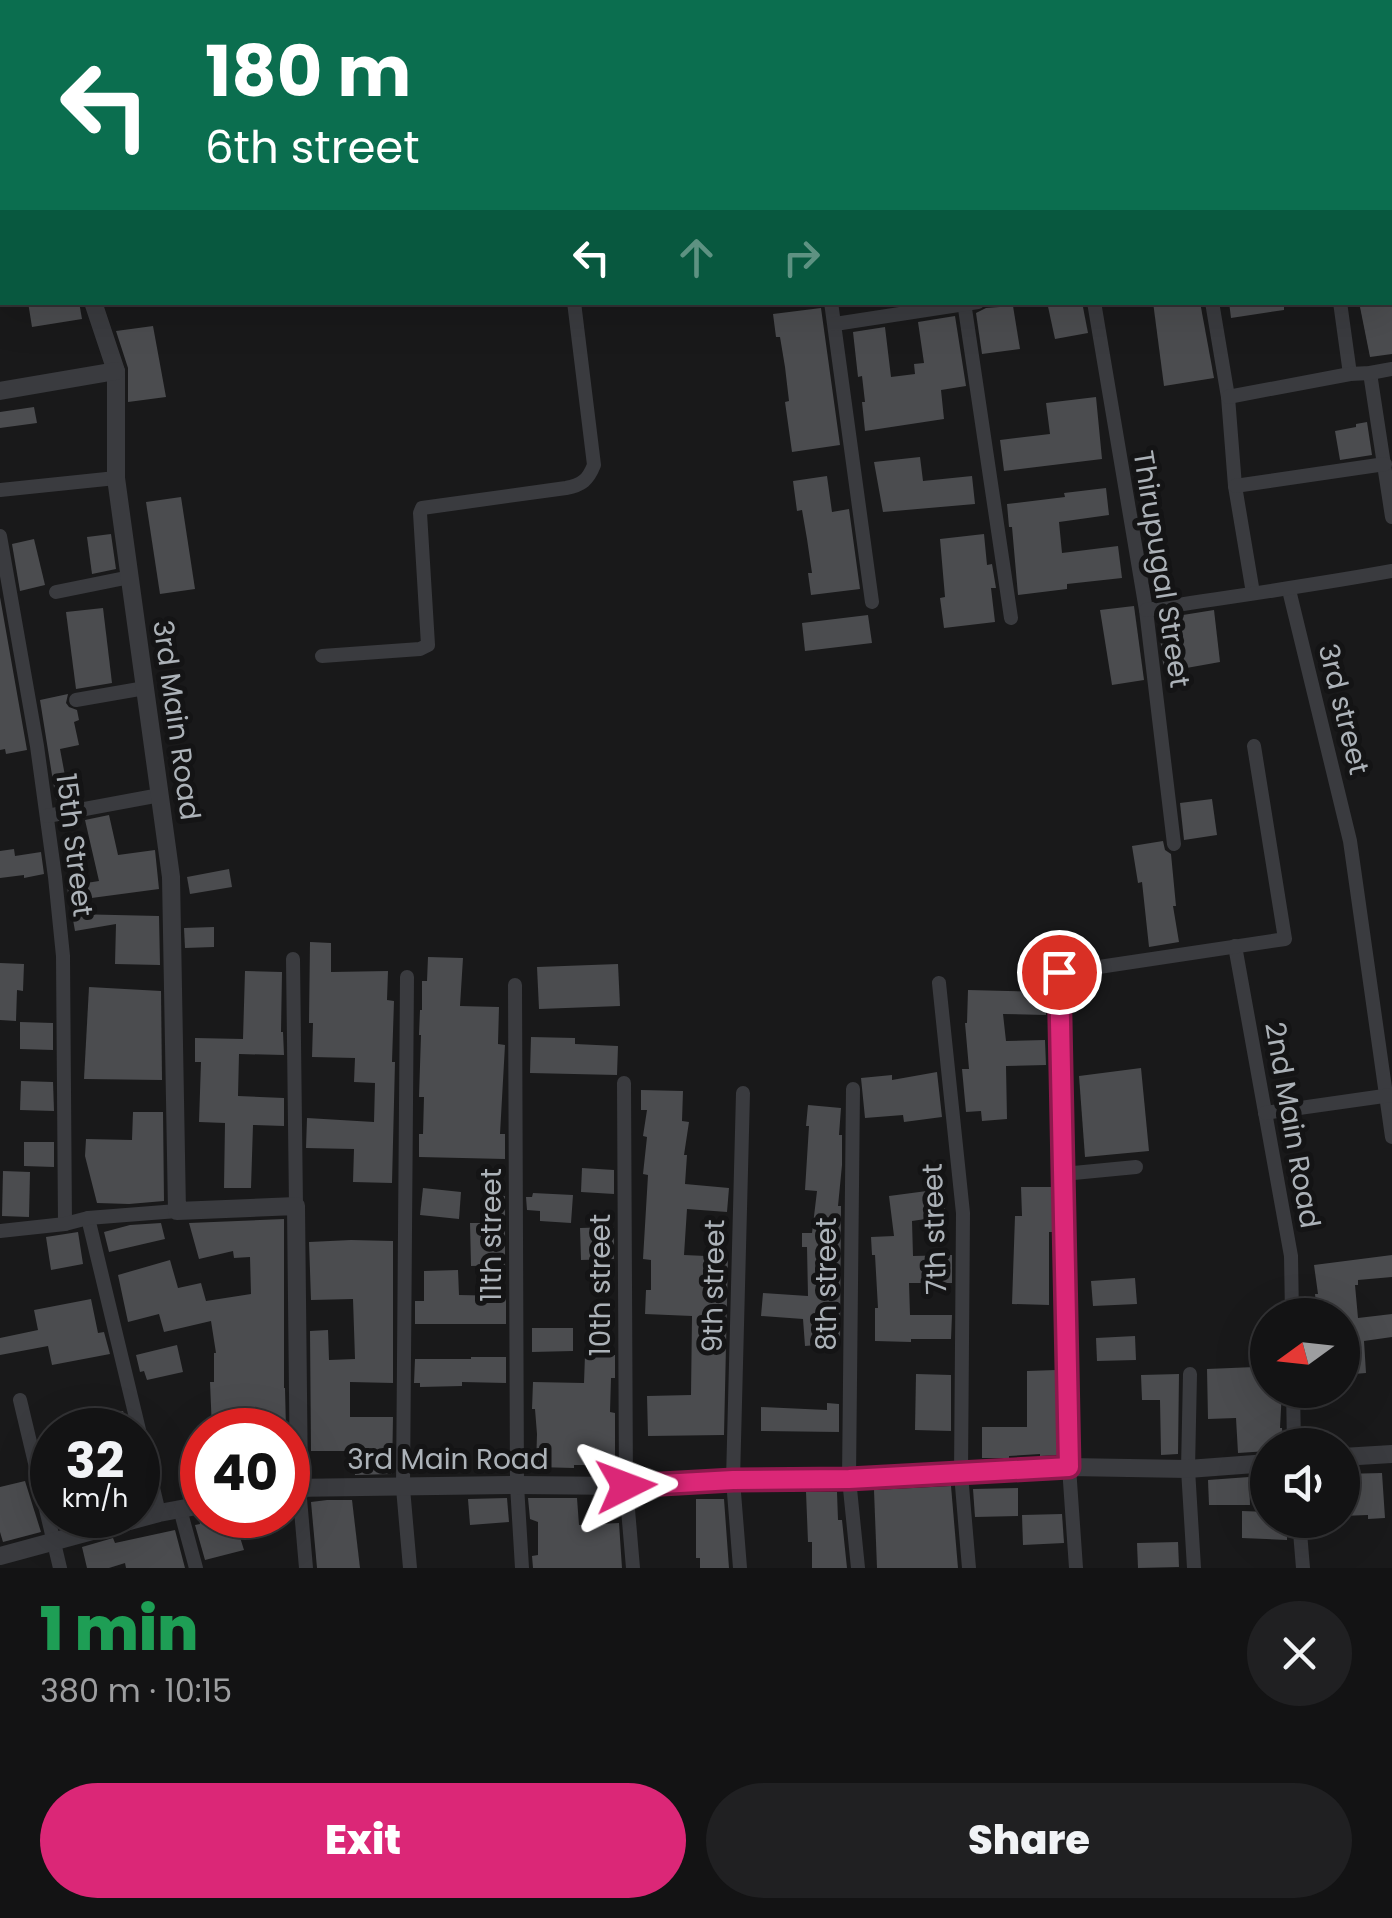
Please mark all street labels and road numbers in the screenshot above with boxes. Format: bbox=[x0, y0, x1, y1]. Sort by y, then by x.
street label: Thirupugal Street bbox=[1124, 448, 1199, 690]
street label: 3rd Main Road bbox=[143, 618, 210, 823]
street label: 3rd street bbox=[1308, 640, 1379, 779]
street label: 15th Street bbox=[46, 771, 103, 919]
street label: 2nd Main Road bbox=[1255, 1019, 1330, 1231]
street label: 7th street bbox=[913, 1163, 956, 1295]
street label: 11th street bbox=[472, 1168, 511, 1302]
street label: 10th street bbox=[581, 1214, 620, 1356]
street label: 8th street bbox=[807, 1217, 846, 1351]
street label: 9th street bbox=[693, 1219, 734, 1353]
street label: 3rd Main Road bbox=[347, 1440, 549, 1479]

